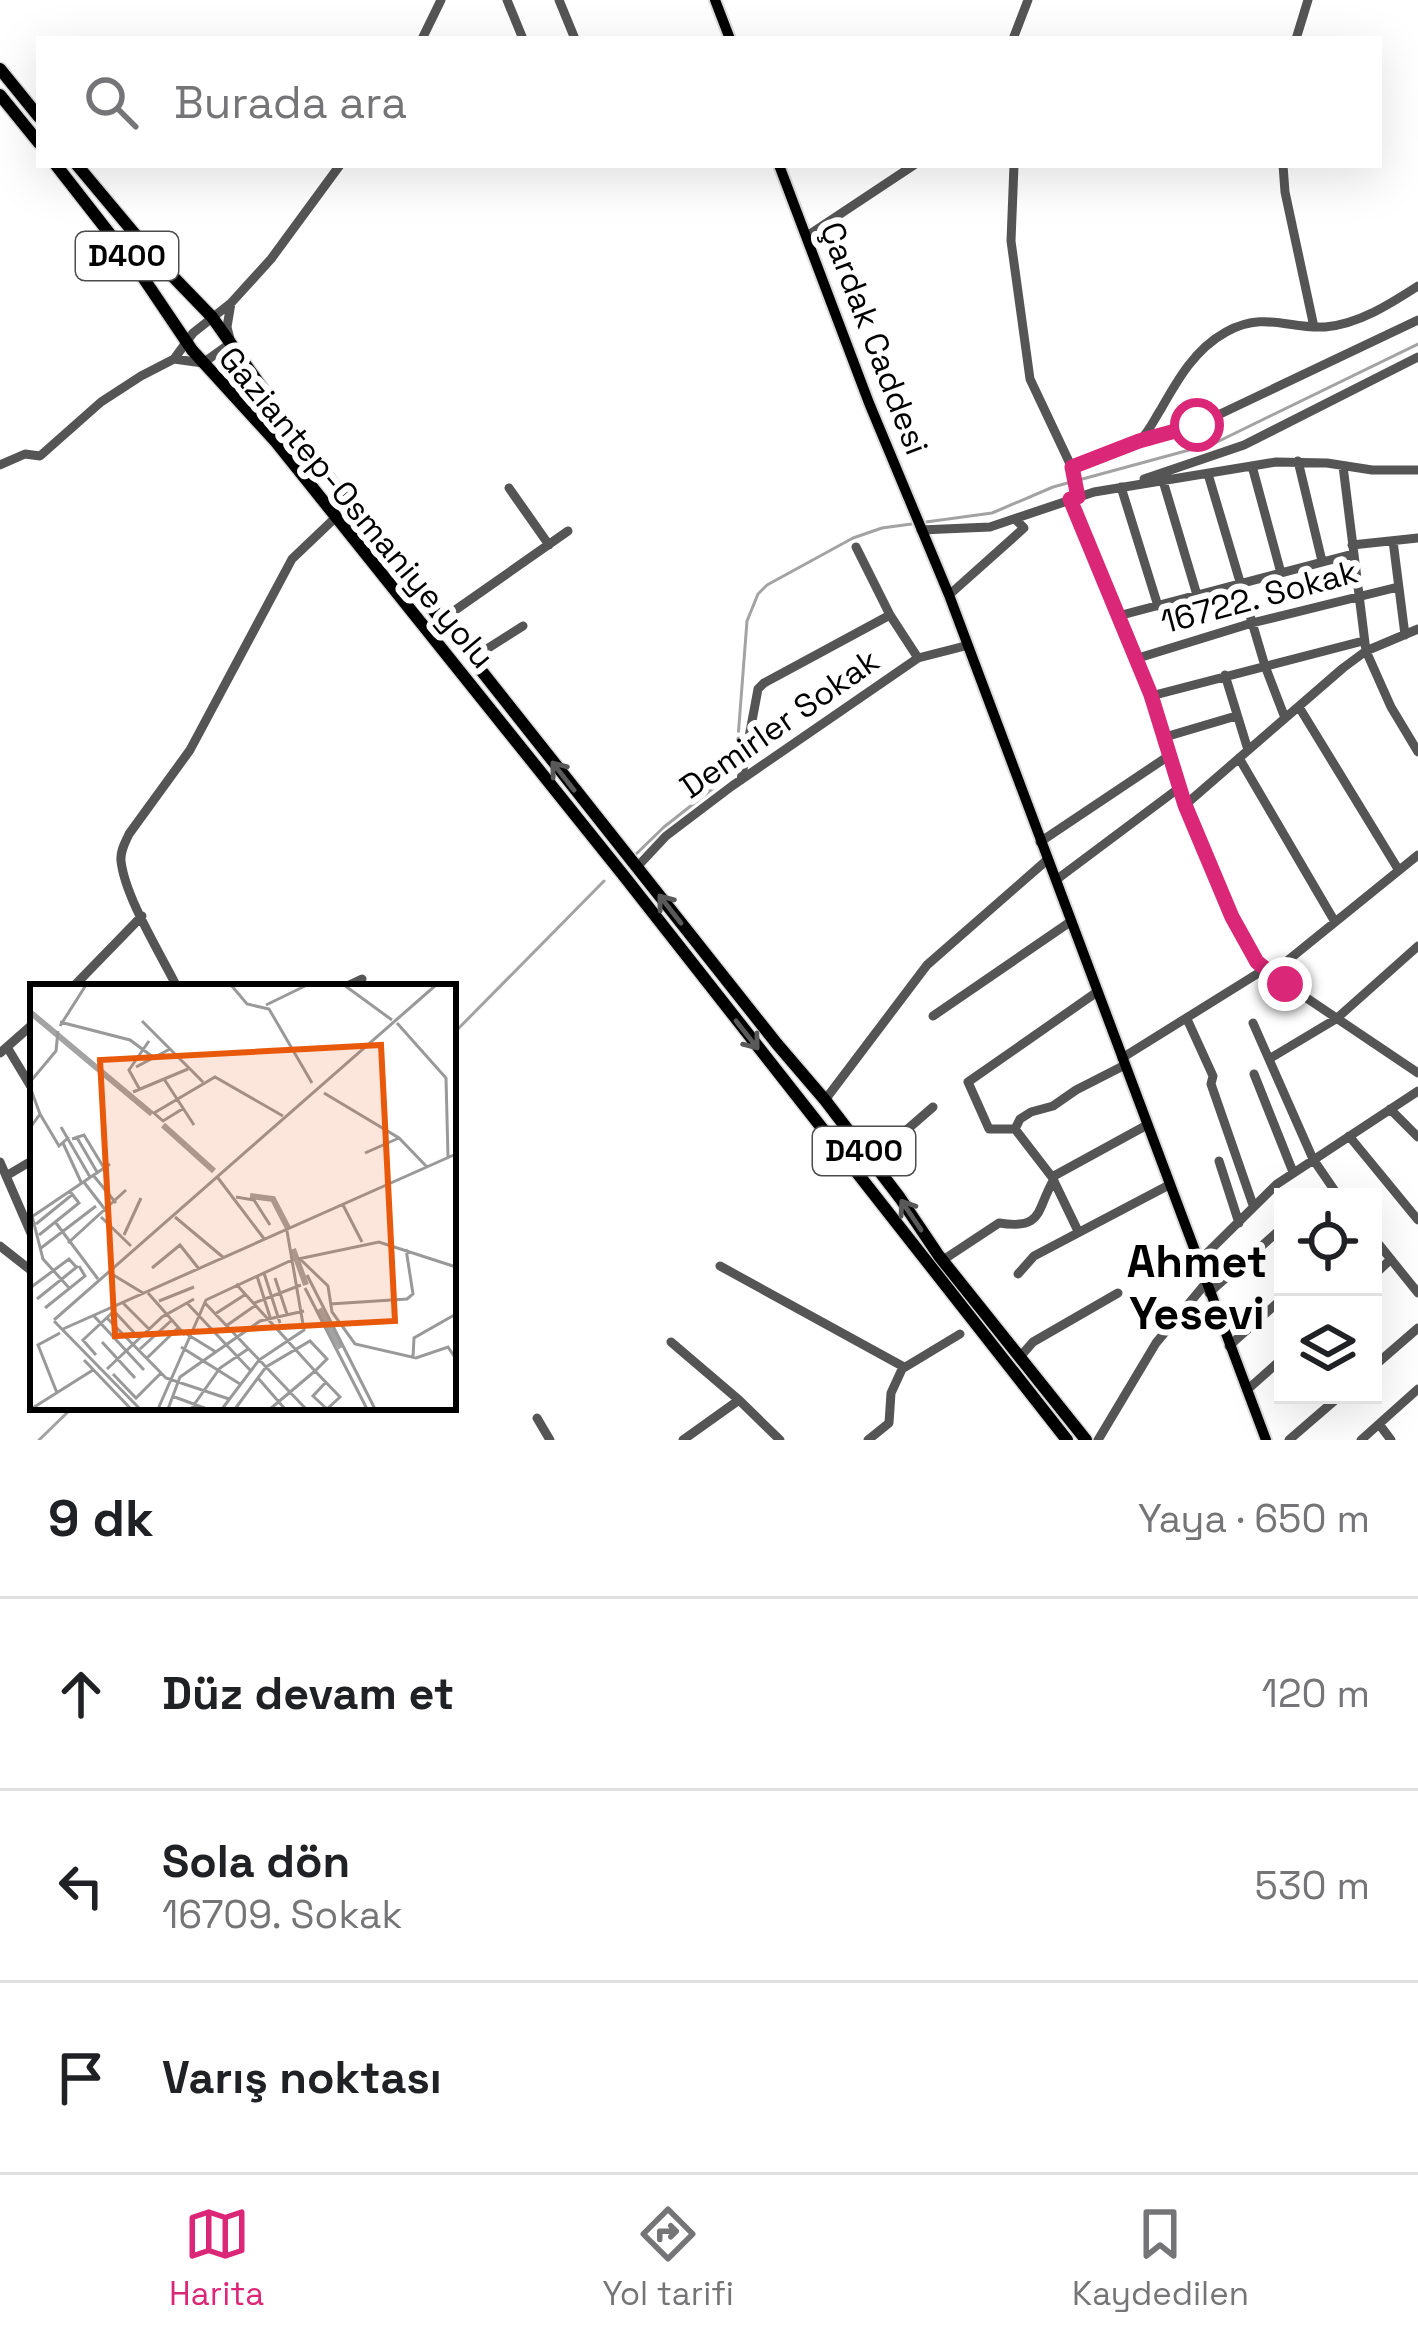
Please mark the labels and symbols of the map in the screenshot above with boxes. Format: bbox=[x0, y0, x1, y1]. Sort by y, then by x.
street label: Çardak Caddesi bbox=[810, 216, 938, 461]
road number: D400 bbox=[76, 232, 178, 280]
street label: Gaziantep-Osmaniye yolu bbox=[209, 338, 503, 677]
route start bbox=[1170, 398, 1224, 452]
street label: 16722. Sokak bbox=[1156, 550, 1363, 643]
street label: Demirler Sokak bbox=[672, 639, 887, 808]
one-way arrow bbox=[550, 760, 577, 792]
one-way arrow bbox=[657, 894, 684, 925]
route end bbox=[1258, 957, 1312, 1011]
inset map bbox=[30, 984, 456, 1410]
one-way arrow bbox=[734, 1019, 760, 1051]
road number: D400 bbox=[813, 1127, 915, 1175]
one-way arrow bbox=[899, 1199, 924, 1232]
district label: Ahmet Yesevi bbox=[1127, 1233, 1267, 1342]

